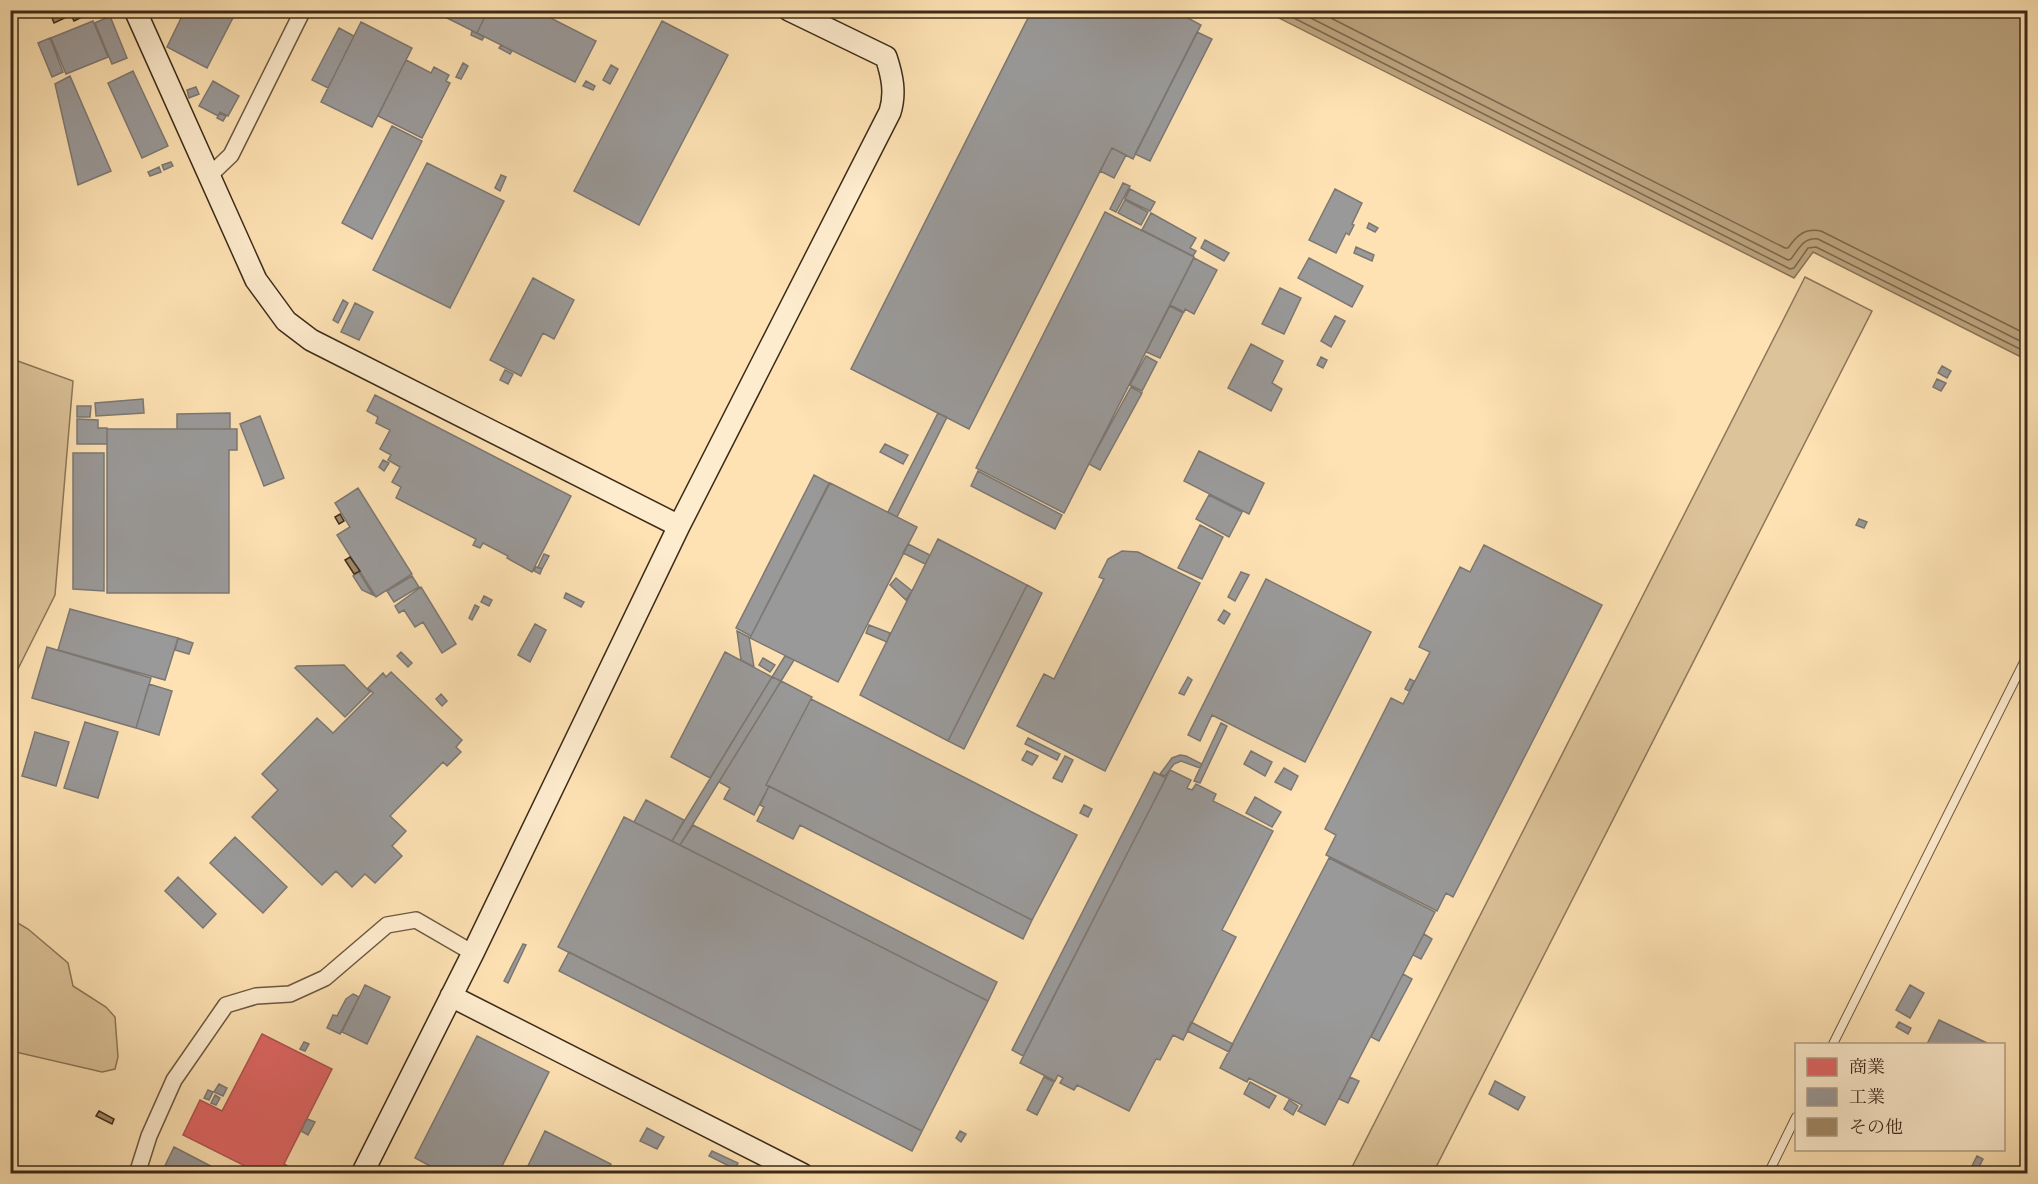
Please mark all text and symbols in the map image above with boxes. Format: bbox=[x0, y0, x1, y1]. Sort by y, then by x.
legend bbox=[1795, 1043, 2005, 1151]
text: 商業 bbox=[1849, 1055, 1885, 1080]
text: 工業 bbox=[1849, 1085, 1885, 1110]
text: その他 bbox=[1849, 1115, 1903, 1140]

